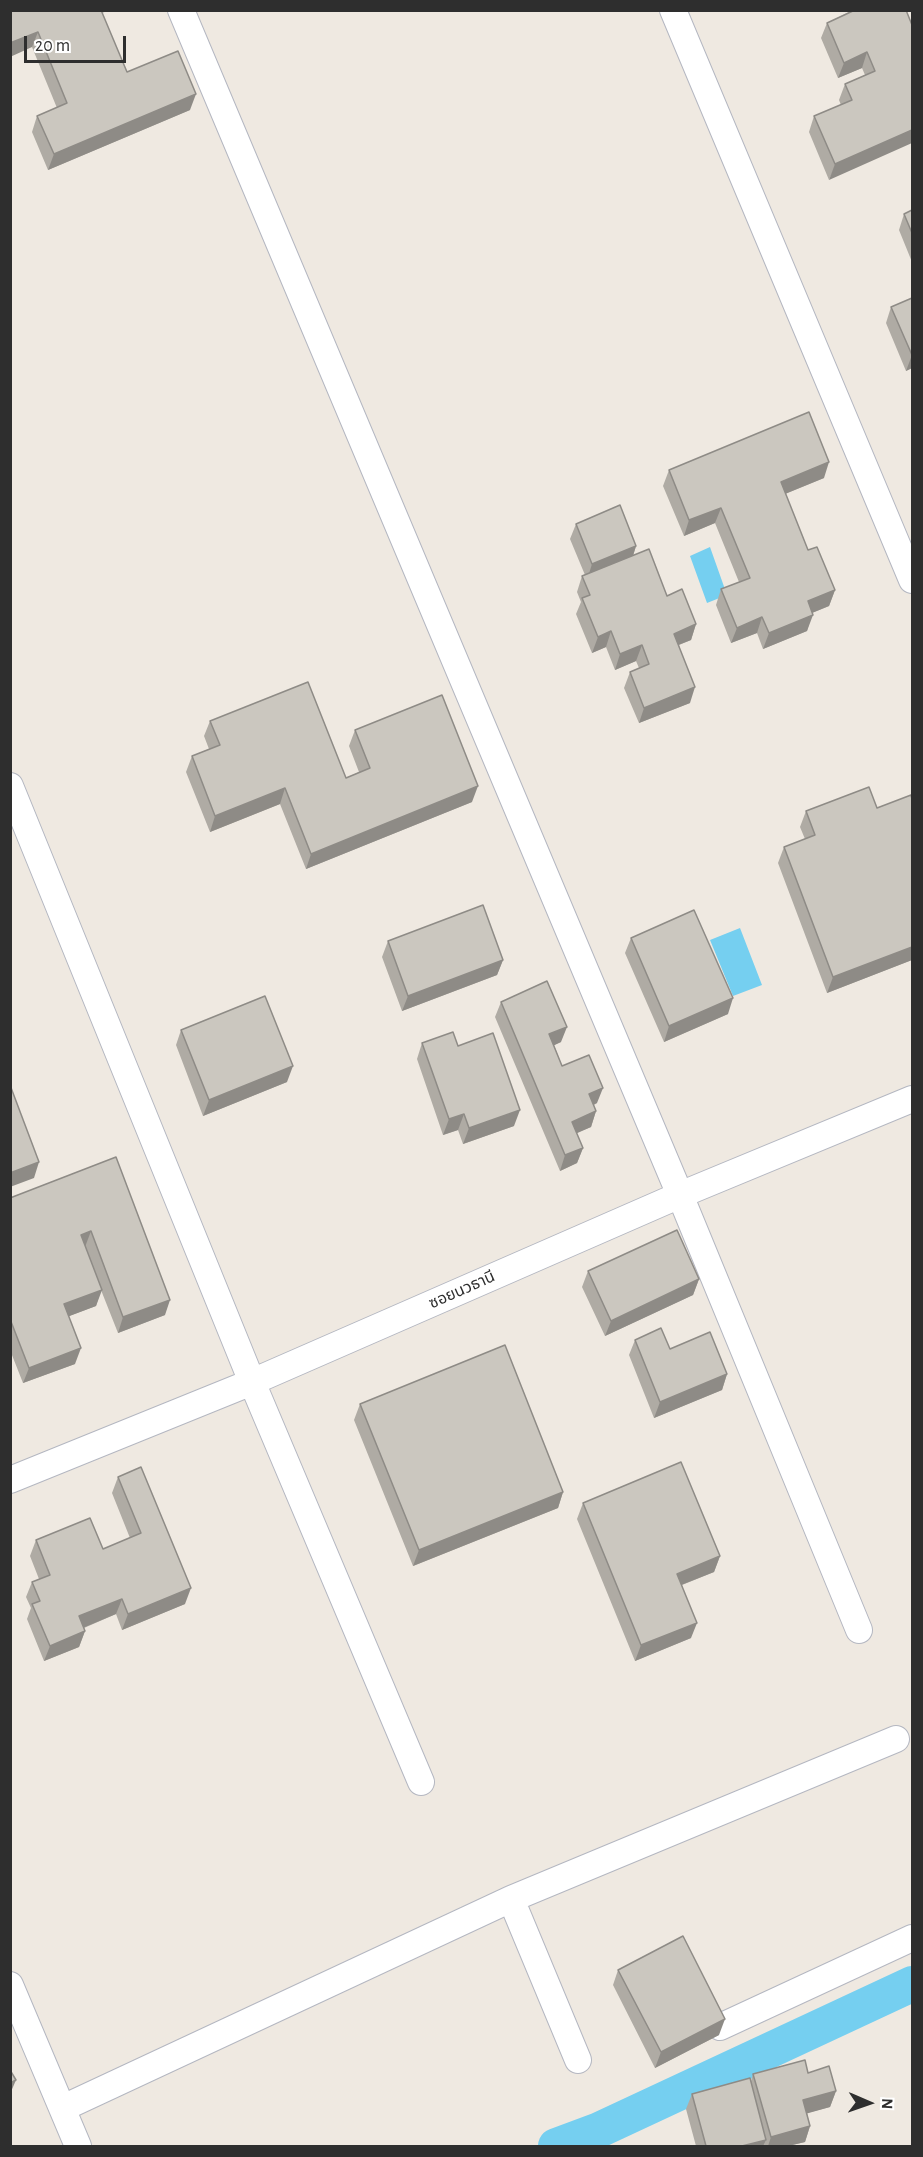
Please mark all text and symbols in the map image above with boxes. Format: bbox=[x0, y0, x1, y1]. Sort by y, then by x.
scale bar bbox=[27, 24, 129, 62]
text: 20 m bbox=[35, 37, 70, 55]
street label: ซอยนวธานี bbox=[426, 1267, 498, 1313]
north arrow bbox=[839, 2073, 899, 2133]
text: N bbox=[879, 2098, 895, 2109]

